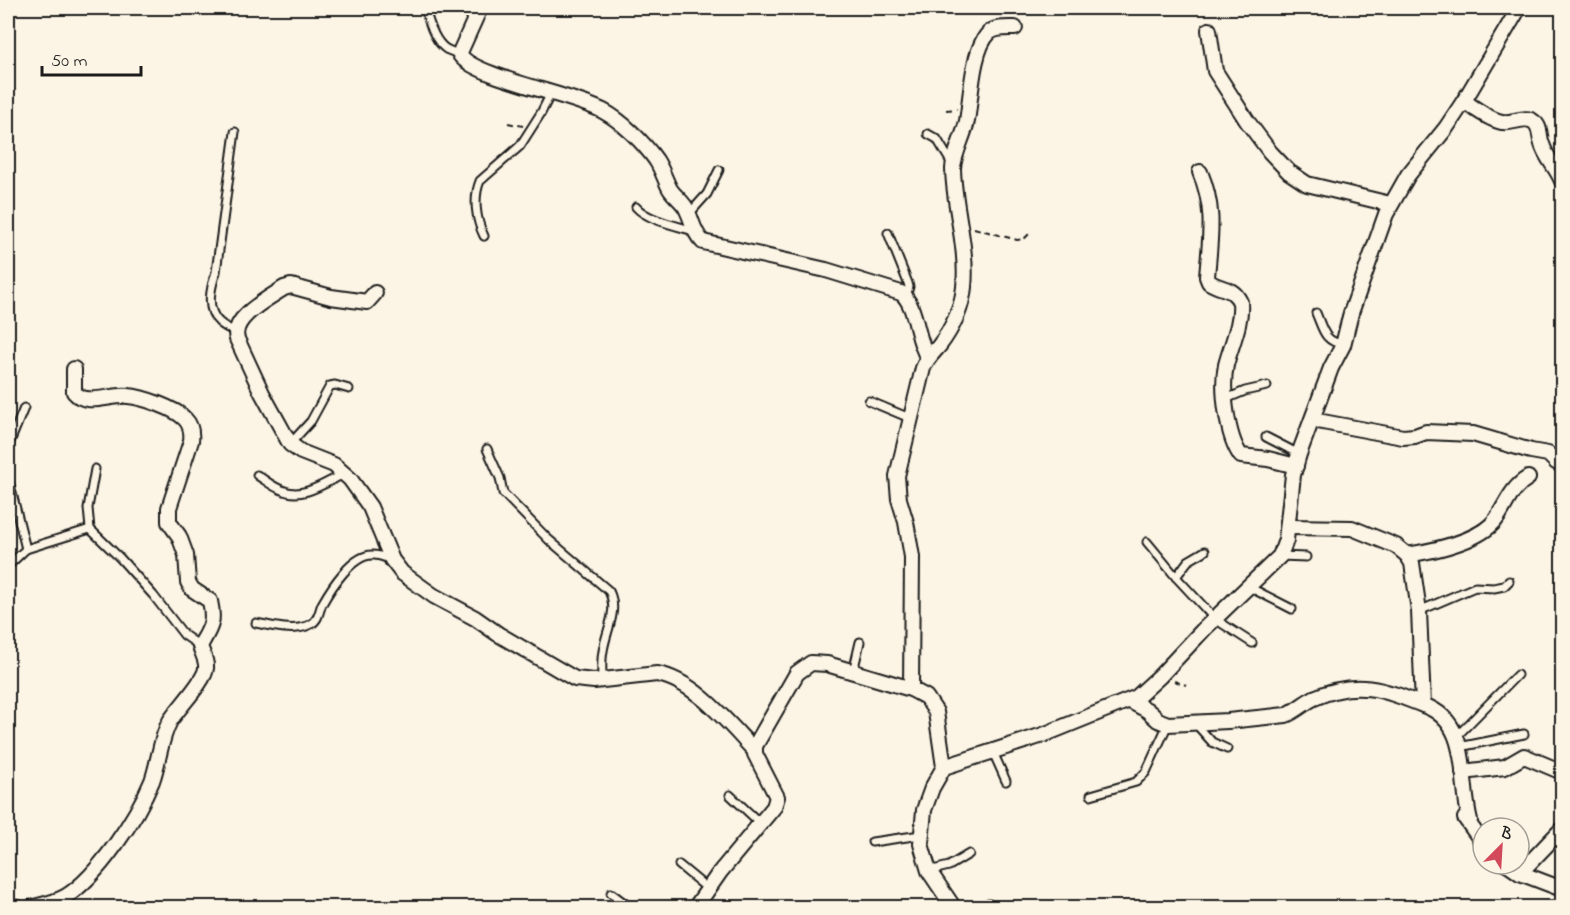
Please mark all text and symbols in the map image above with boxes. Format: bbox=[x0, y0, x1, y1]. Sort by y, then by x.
scale bar bbox=[42, 39, 141, 77]
text: 50 m bbox=[51, 49, 88, 75]
north arrow bbox=[1471, 816, 1531, 876]
text: B bbox=[1496, 821, 1516, 847]

